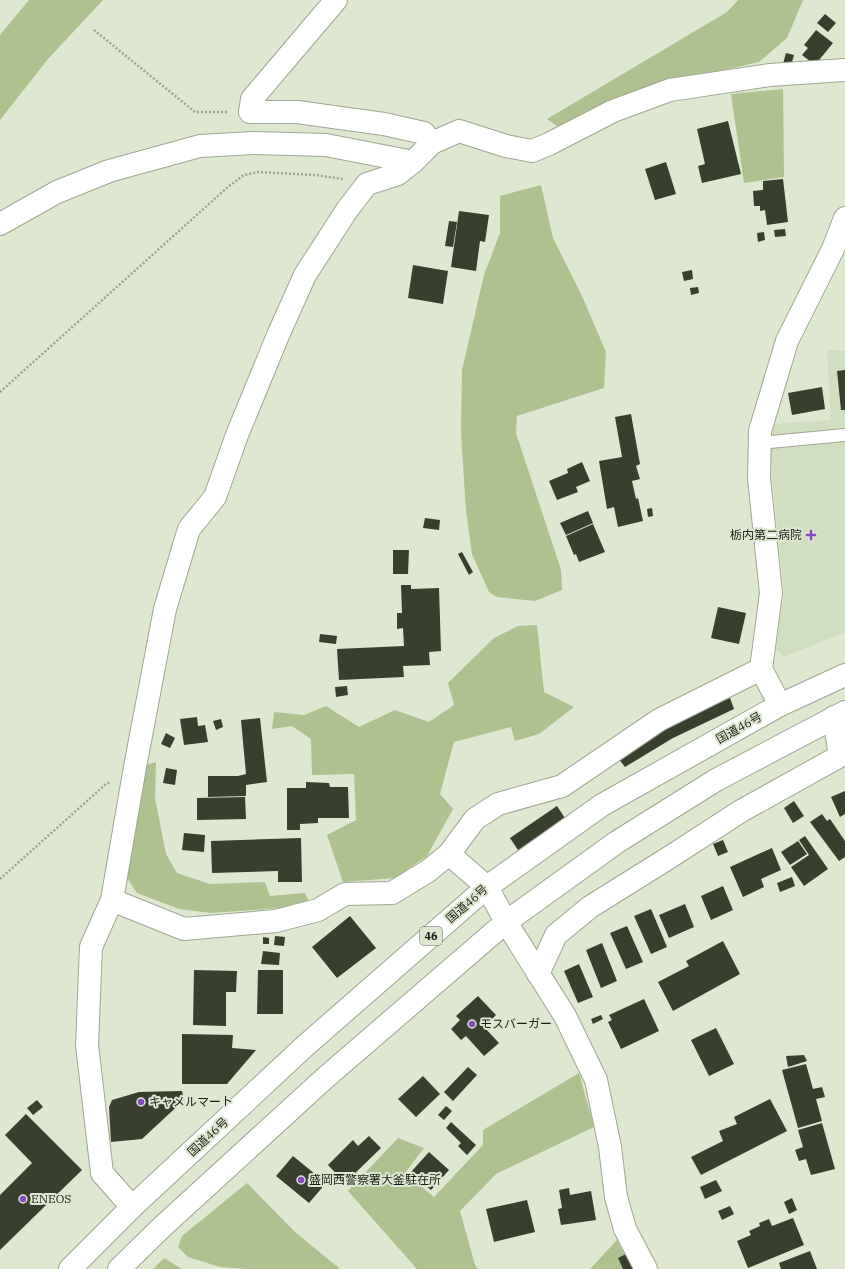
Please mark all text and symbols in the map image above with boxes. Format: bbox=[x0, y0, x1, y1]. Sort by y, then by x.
place label: 栃内第二病院 bbox=[730, 527, 802, 542]
marker: 栃内第二病院 bbox=[805, 529, 817, 541]
street label: 国道46号 bbox=[713, 709, 764, 746]
street label: 国道46号 bbox=[443, 881, 491, 926]
road number: 46 bbox=[420, 927, 442, 945]
place label: モスバーガー bbox=[480, 1016, 552, 1031]
marker: モスバーガー bbox=[467, 1019, 477, 1029]
place label: キャメルマート bbox=[149, 1094, 233, 1109]
marker: キャメルマート bbox=[136, 1097, 146, 1107]
street label: 国道46号 bbox=[184, 1114, 231, 1159]
place label: 盛岡西警察署大釜駐在所 bbox=[309, 1172, 441, 1187]
marker: 盛岡西警察署大釜駐在所 bbox=[296, 1175, 306, 1185]
place label: ENEOS bbox=[31, 1191, 71, 1206]
marker: ENEOS bbox=[18, 1194, 28, 1204]

